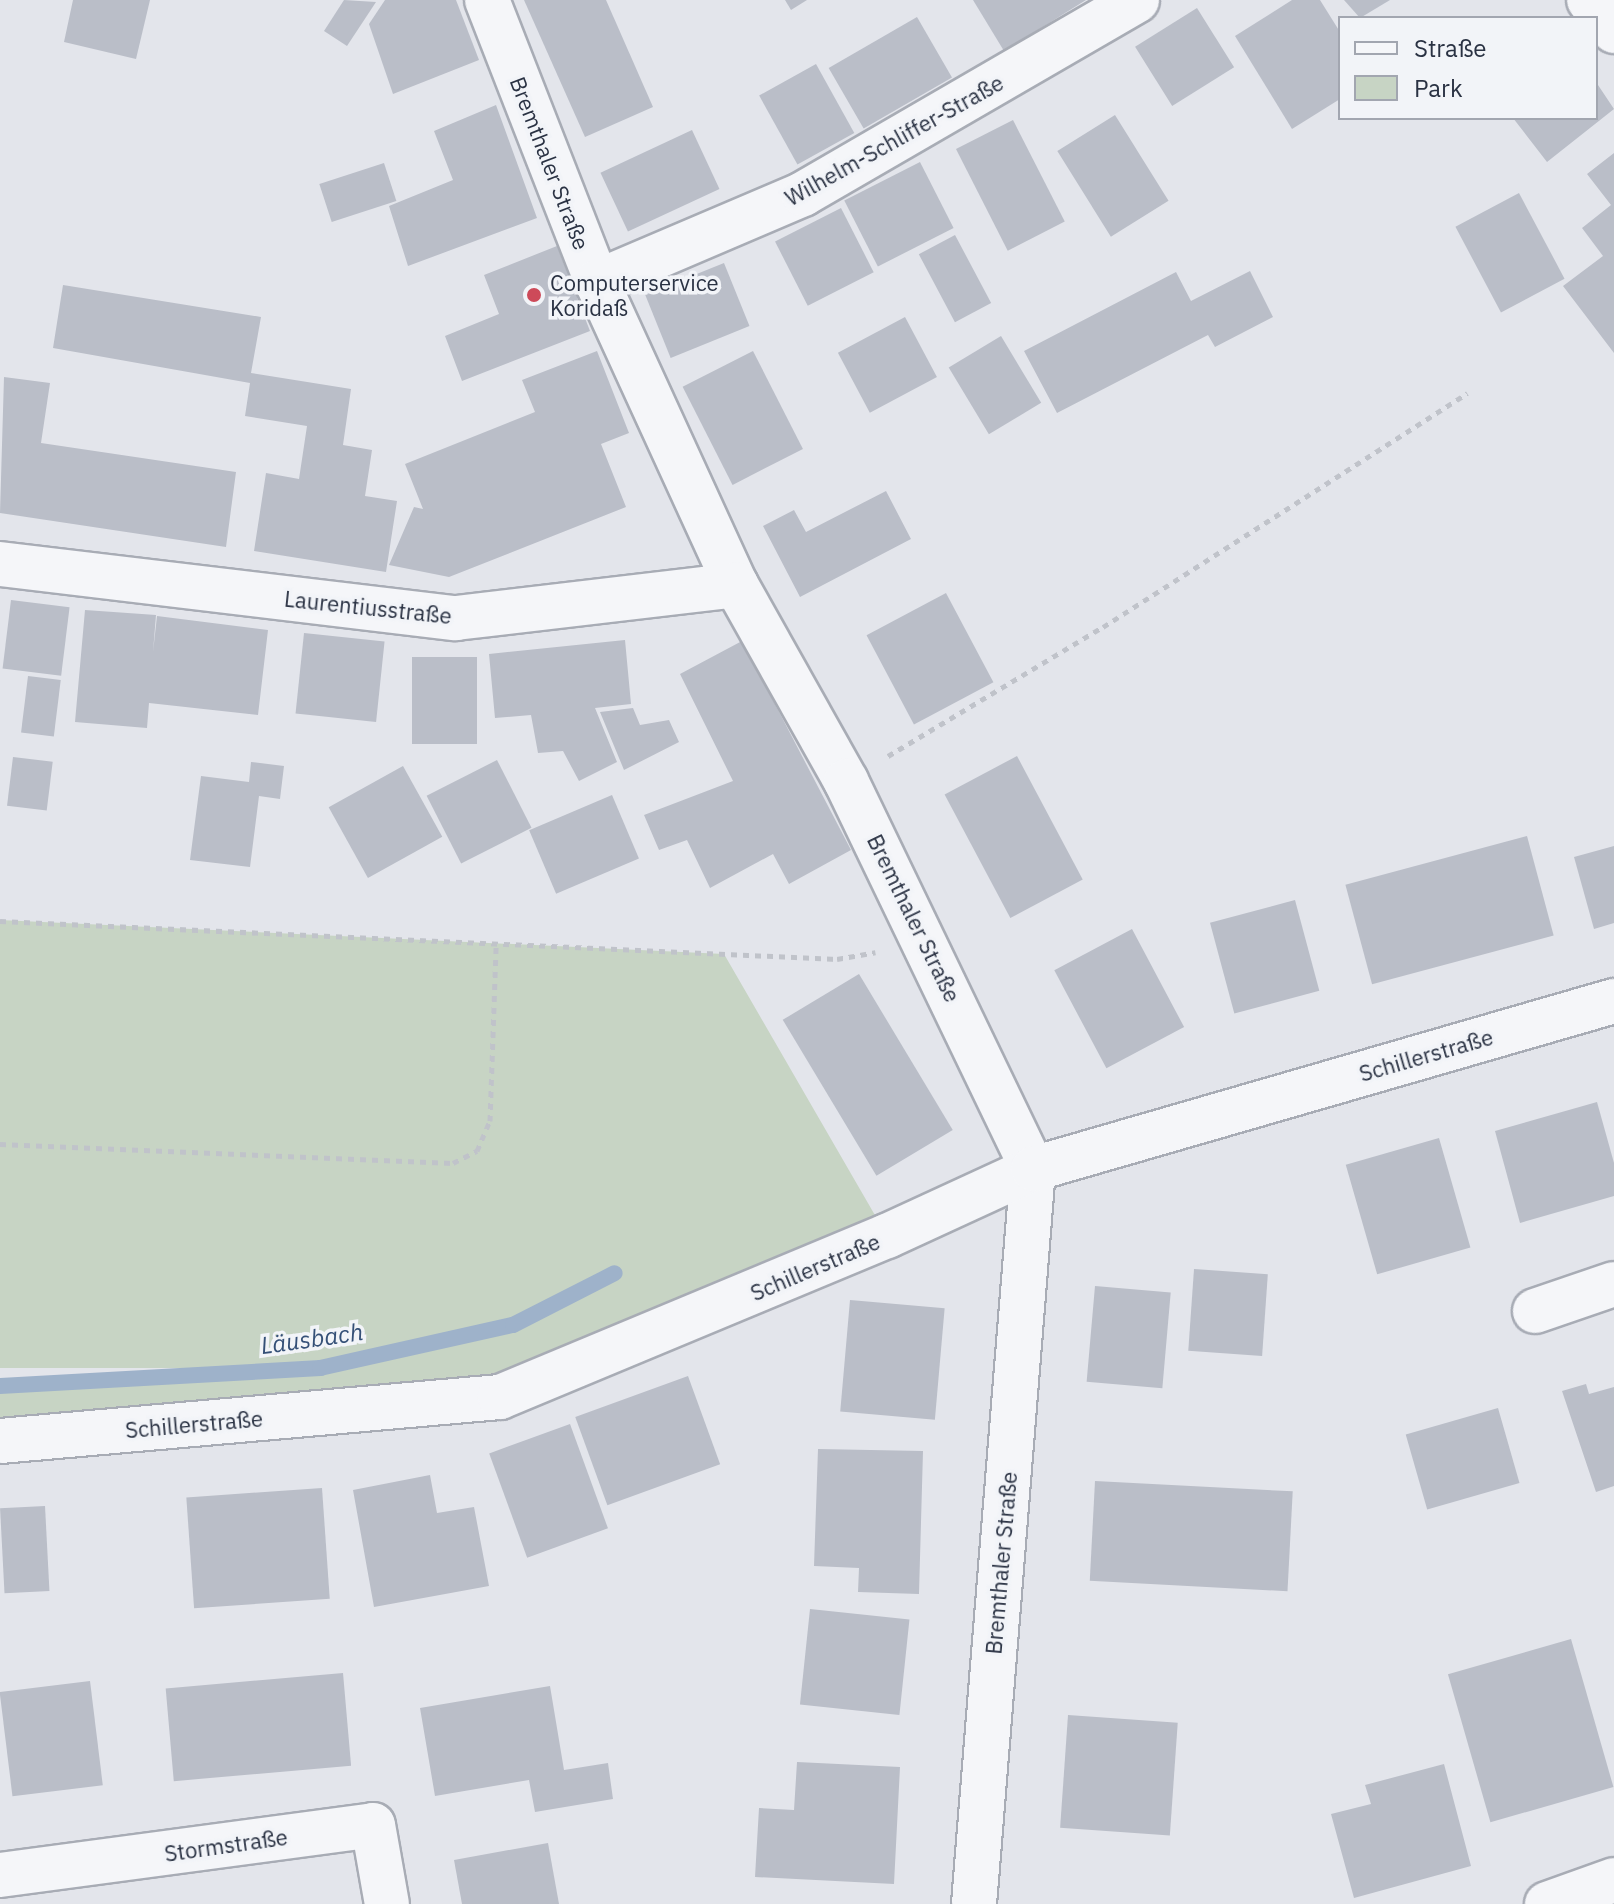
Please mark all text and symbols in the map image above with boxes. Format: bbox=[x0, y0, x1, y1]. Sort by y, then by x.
legend bbox=[1338, 16, 1598, 120]
text: Straße bbox=[1414, 32, 1486, 64]
street label: Wilhelm-Schliffer-Straße bbox=[780, 69, 1008, 211]
text: Park bbox=[1414, 72, 1463, 104]
street label: Bremthaler Straße bbox=[505, 73, 595, 253]
place label: Computerservice Koridaß bbox=[550, 269, 719, 320]
marker: Computerservice Koridaß bbox=[525, 286, 543, 304]
street label: Laurentiusstraße bbox=[283, 585, 453, 629]
street label: Bremthaler Straße bbox=[862, 830, 966, 1006]
street label: Schillerstraße bbox=[1356, 1023, 1496, 1087]
street label: Schillerstraße bbox=[746, 1228, 884, 1306]
water label: Läusbach bbox=[259, 1318, 365, 1360]
street label: Schillerstraße bbox=[124, 1405, 264, 1443]
street label: Bremthaler Straße bbox=[980, 1471, 1022, 1655]
street label: Stormstraße bbox=[163, 1823, 289, 1867]

